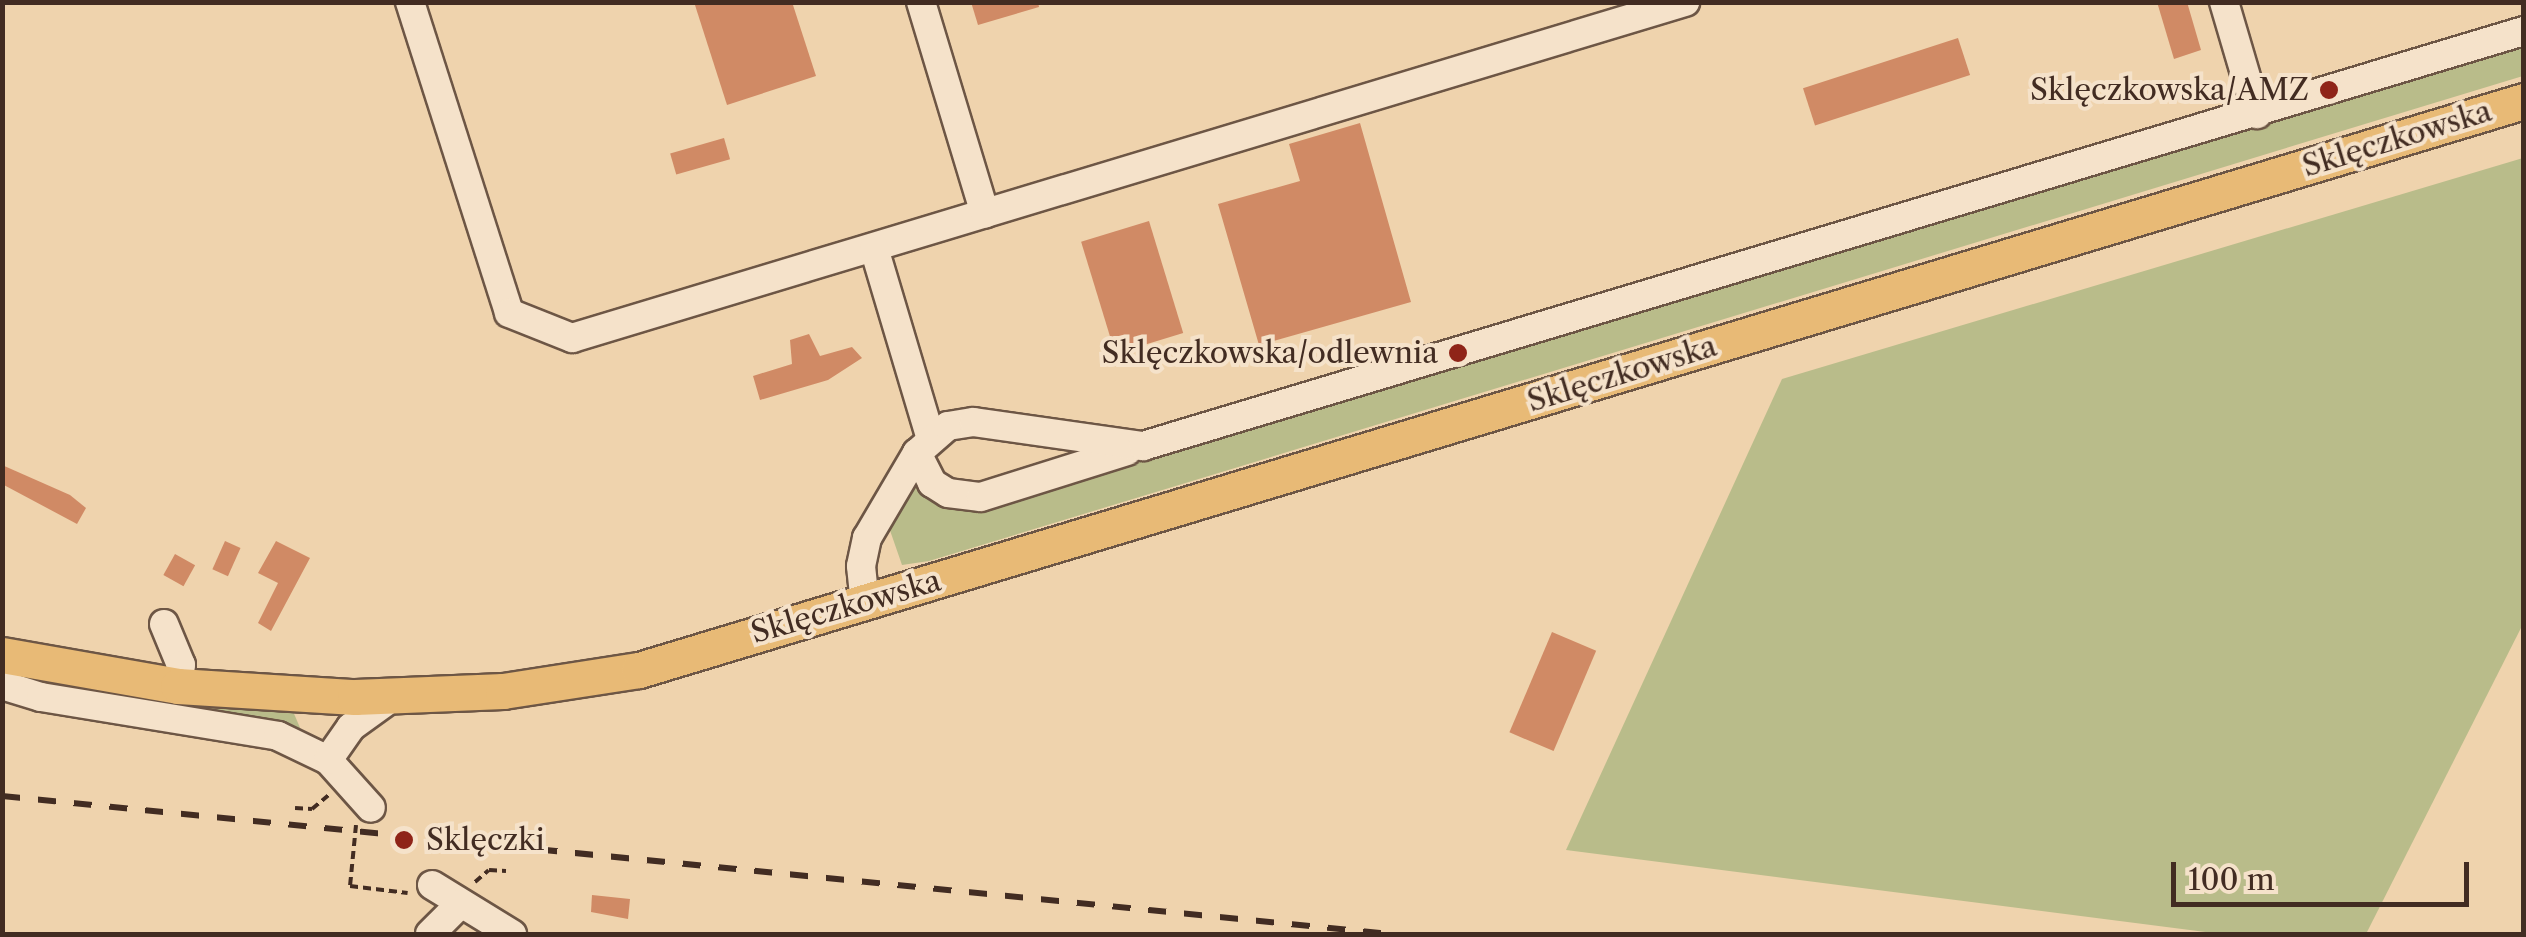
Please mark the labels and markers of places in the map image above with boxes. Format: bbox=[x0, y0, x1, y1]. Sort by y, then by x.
place label: Sklęczkowska/AMZ bbox=[2030, 72, 2309, 108]
marker: Sklęczkowska/AMZ bbox=[2318, 79, 2340, 101]
place label: Sklęczkowska/odlewnia bbox=[1101, 335, 1438, 371]
marker: Sklęczkowska/odlewnia bbox=[1447, 342, 1469, 364]
place label: Sklęczki bbox=[426, 822, 545, 858]
marker: Sklęczki bbox=[391, 827, 417, 853]

